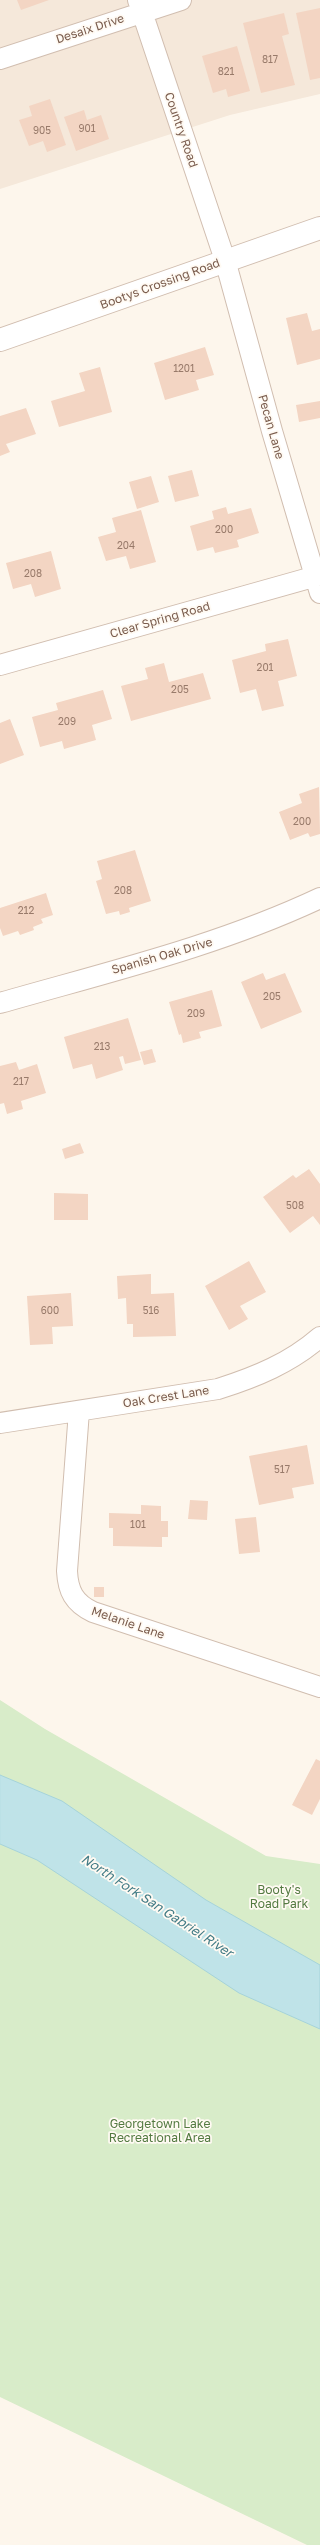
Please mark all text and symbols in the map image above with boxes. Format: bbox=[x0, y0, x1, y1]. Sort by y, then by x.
street label: Desaix Drive bbox=[54, 11, 126, 47]
house number: 817 bbox=[262, 54, 278, 66]
house number: 821 bbox=[218, 66, 234, 78]
street label: Country Road bbox=[161, 90, 201, 170]
house number: 901 bbox=[78, 123, 96, 135]
house number: 905 bbox=[33, 125, 51, 137]
street label: Bootys Crossing Road bbox=[98, 256, 222, 312]
house number: 1201 bbox=[173, 363, 195, 375]
street label: Pecan Lane bbox=[255, 393, 287, 461]
house number: 200 bbox=[215, 524, 233, 536]
house number: 204 bbox=[117, 540, 135, 552]
house number: 208 bbox=[24, 568, 42, 580]
street label: Clear Spring Road bbox=[108, 599, 212, 641]
house number: 201 bbox=[257, 662, 273, 674]
house number: 205 bbox=[171, 684, 189, 696]
house number: 209 bbox=[58, 716, 76, 728]
house number: 200 bbox=[293, 816, 311, 828]
house number: 208 bbox=[114, 885, 132, 897]
house number: 212 bbox=[18, 905, 34, 917]
street label: Spanish Oak Drive bbox=[110, 935, 214, 977]
house number: 205 bbox=[263, 991, 281, 1003]
house number: 209 bbox=[187, 1008, 205, 1020]
house number: 213 bbox=[94, 1041, 110, 1053]
house number: 217 bbox=[13, 1076, 29, 1088]
house number: 508 bbox=[286, 1200, 304, 1212]
house number: 600 bbox=[41, 1305, 59, 1317]
house number: 516 bbox=[143, 1305, 159, 1317]
street label: Oak Crest Lane bbox=[122, 1383, 210, 1411]
house number: 517 bbox=[274, 1464, 290, 1476]
house number: 101 bbox=[130, 1519, 146, 1531]
street label: Melanie Lane bbox=[89, 1604, 167, 1642]
water label: North Fork San Gabriel River bbox=[78, 1851, 236, 1961]
park label: Booty's Road Park bbox=[250, 1883, 308, 1911]
park label: Georgetown Lake Recreational Area bbox=[109, 2117, 211, 2145]

